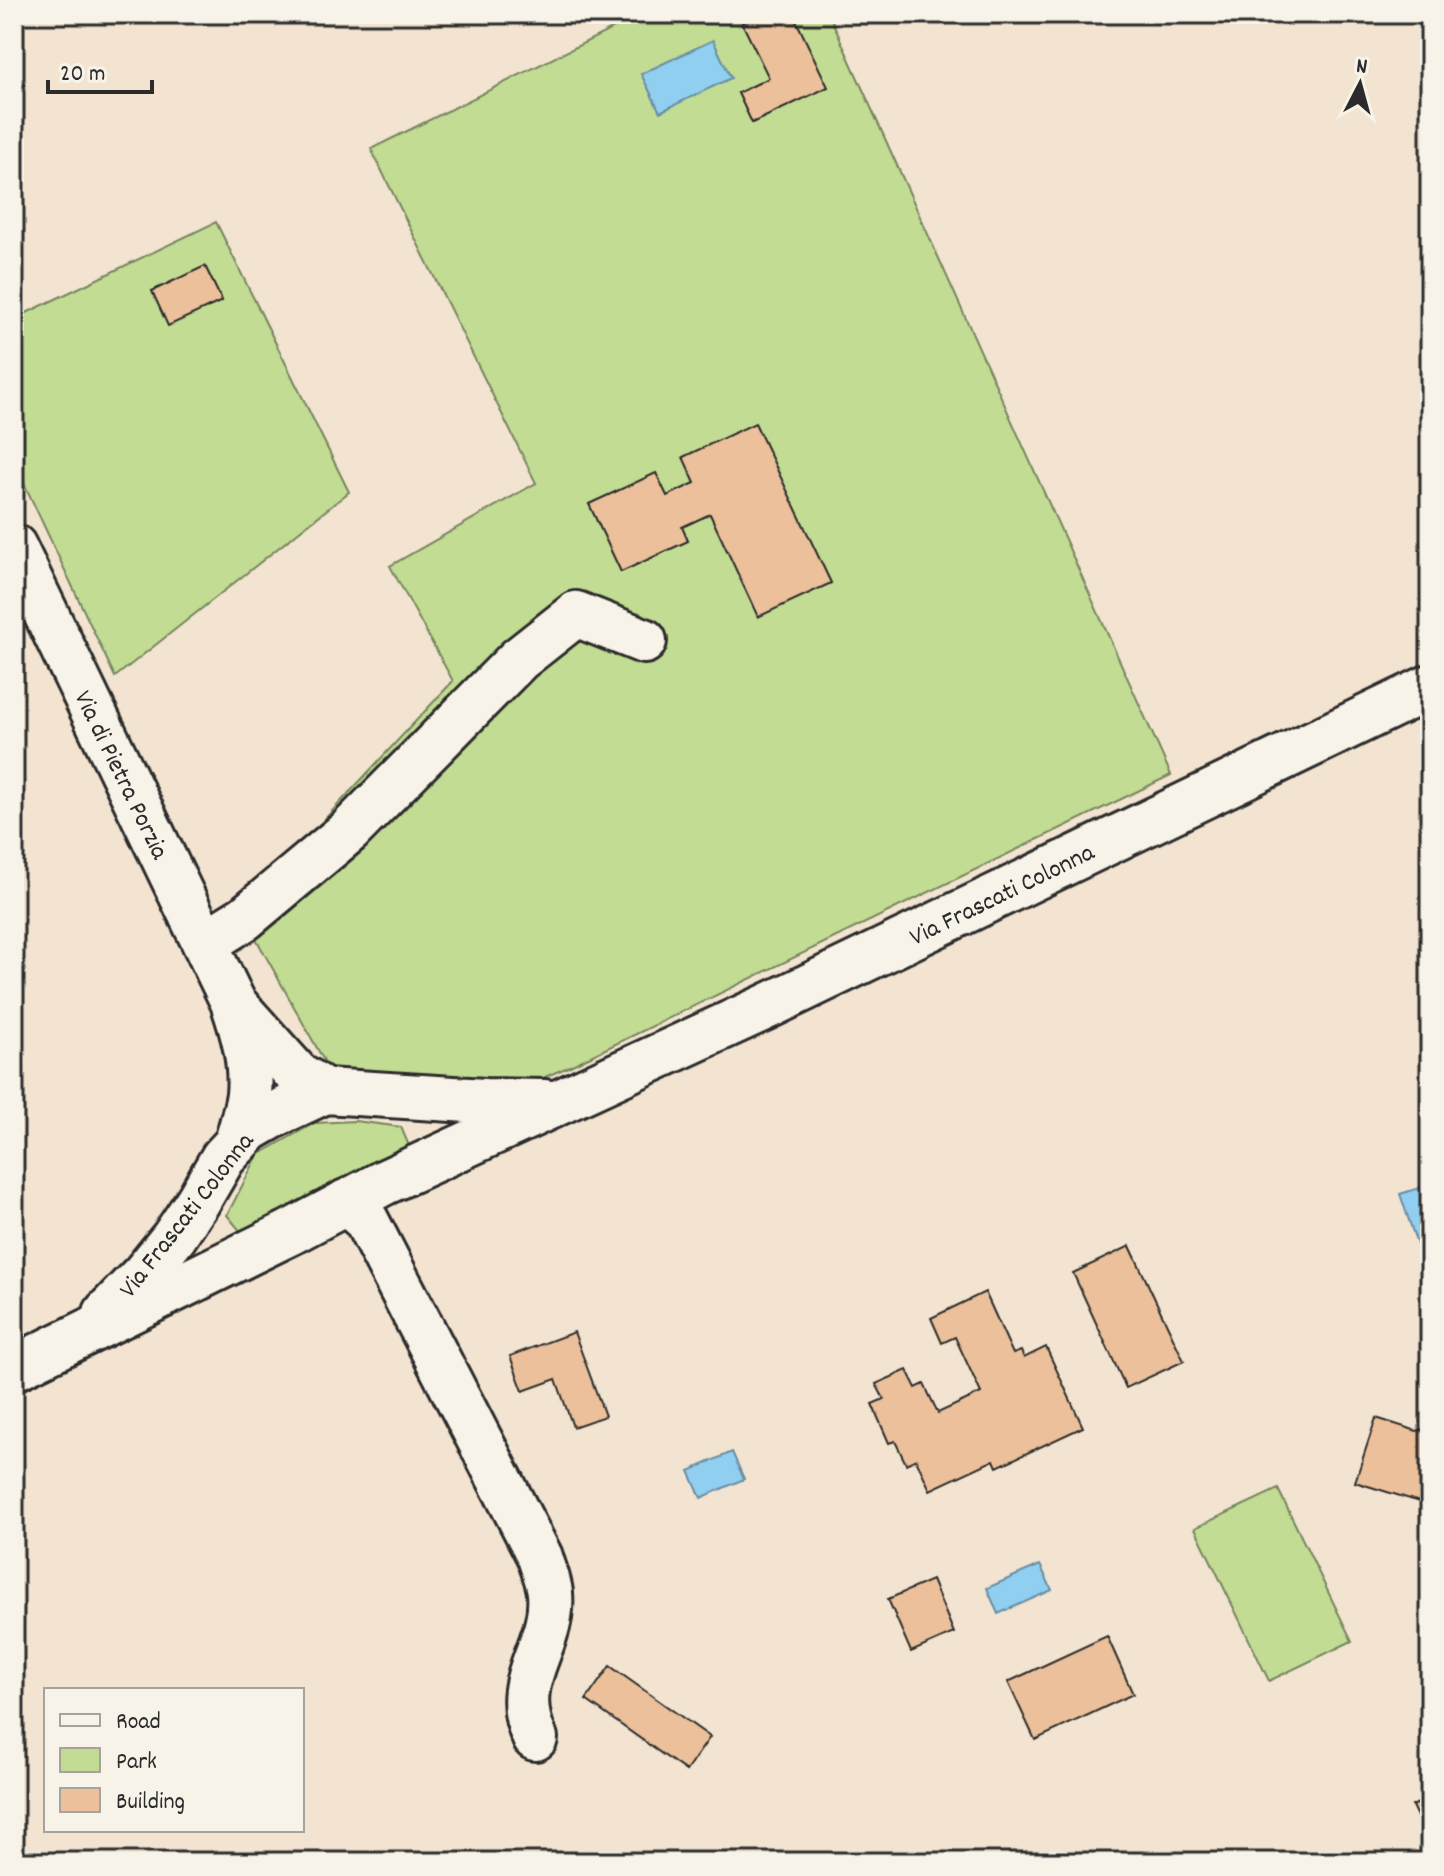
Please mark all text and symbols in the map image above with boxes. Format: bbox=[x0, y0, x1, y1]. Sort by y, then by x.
scale bar bbox=[48, 44, 152, 94]
north arrow bbox=[1320, 44, 1400, 124]
text: N bbox=[1355, 52, 1369, 84]
text: 20 m bbox=[60, 58, 106, 92]
street label: Via di Pietra Porzia bbox=[63, 685, 177, 867]
street label: Via Frascati Colonna bbox=[904, 835, 1102, 957]
street label: Via Frascati Colonna bbox=[111, 1125, 265, 1307]
legend bbox=[44, 1688, 304, 1832]
text: Road bbox=[116, 1706, 161, 1740]
text: Park bbox=[116, 1746, 157, 1780]
text: Building bbox=[116, 1786, 185, 1820]

